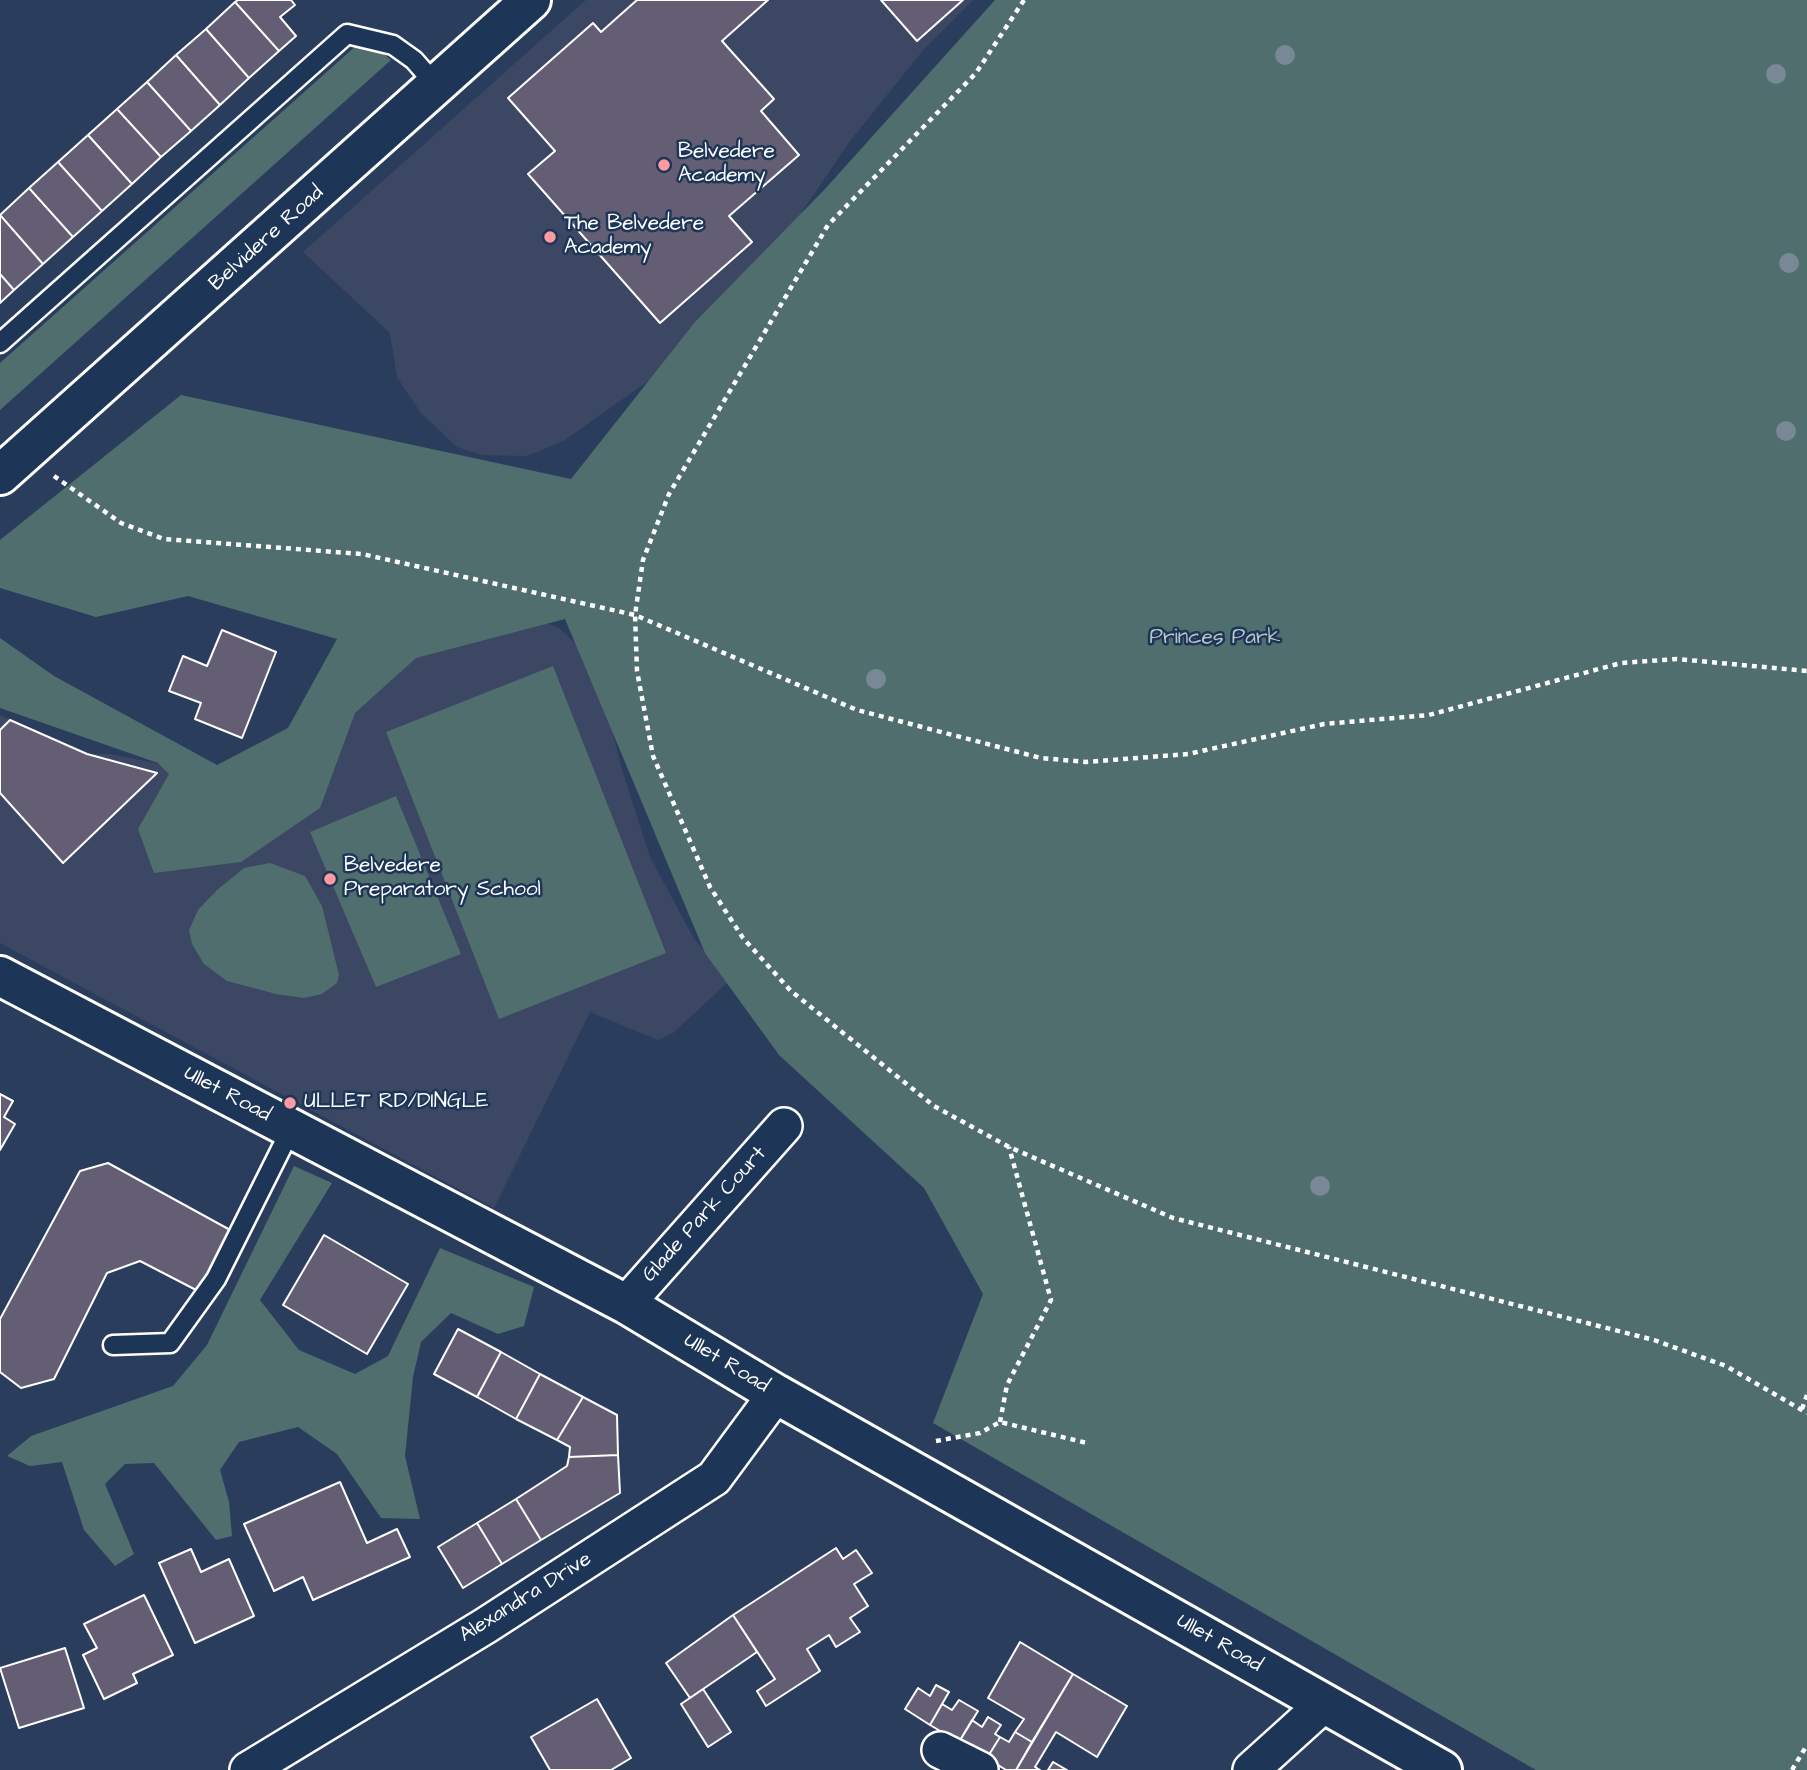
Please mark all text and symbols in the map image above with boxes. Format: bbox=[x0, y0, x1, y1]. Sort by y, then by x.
place label: Belvedere Academy bbox=[678, 140, 775, 190]
marker: Belvedere Academy bbox=[656, 157, 672, 173]
street label: Belvidere Road bbox=[205, 181, 329, 297]
place label: The Belvedere Academy bbox=[564, 212, 704, 262]
marker: The Belvedere Academy bbox=[542, 229, 558, 245]
park label: Princes Park bbox=[1150, 626, 1280, 652]
place label: Belvedere Preparatory School bbox=[344, 854, 541, 904]
marker: Belvedere Preparatory School bbox=[322, 871, 338, 887]
street label: Ullet Road bbox=[179, 1062, 275, 1128]
place label: ULLET RD/DINGLE bbox=[304, 1090, 488, 1116]
marker: ULLET RD/DINGLE bbox=[282, 1095, 298, 1111]
street label: Glade Park Court bbox=[638, 1142, 772, 1288]
street label: Ullet Road bbox=[679, 1329, 773, 1399]
street label: Alexandra Drive bbox=[455, 1547, 597, 1649]
street label: Ullet Road bbox=[1172, 1609, 1266, 1679]

